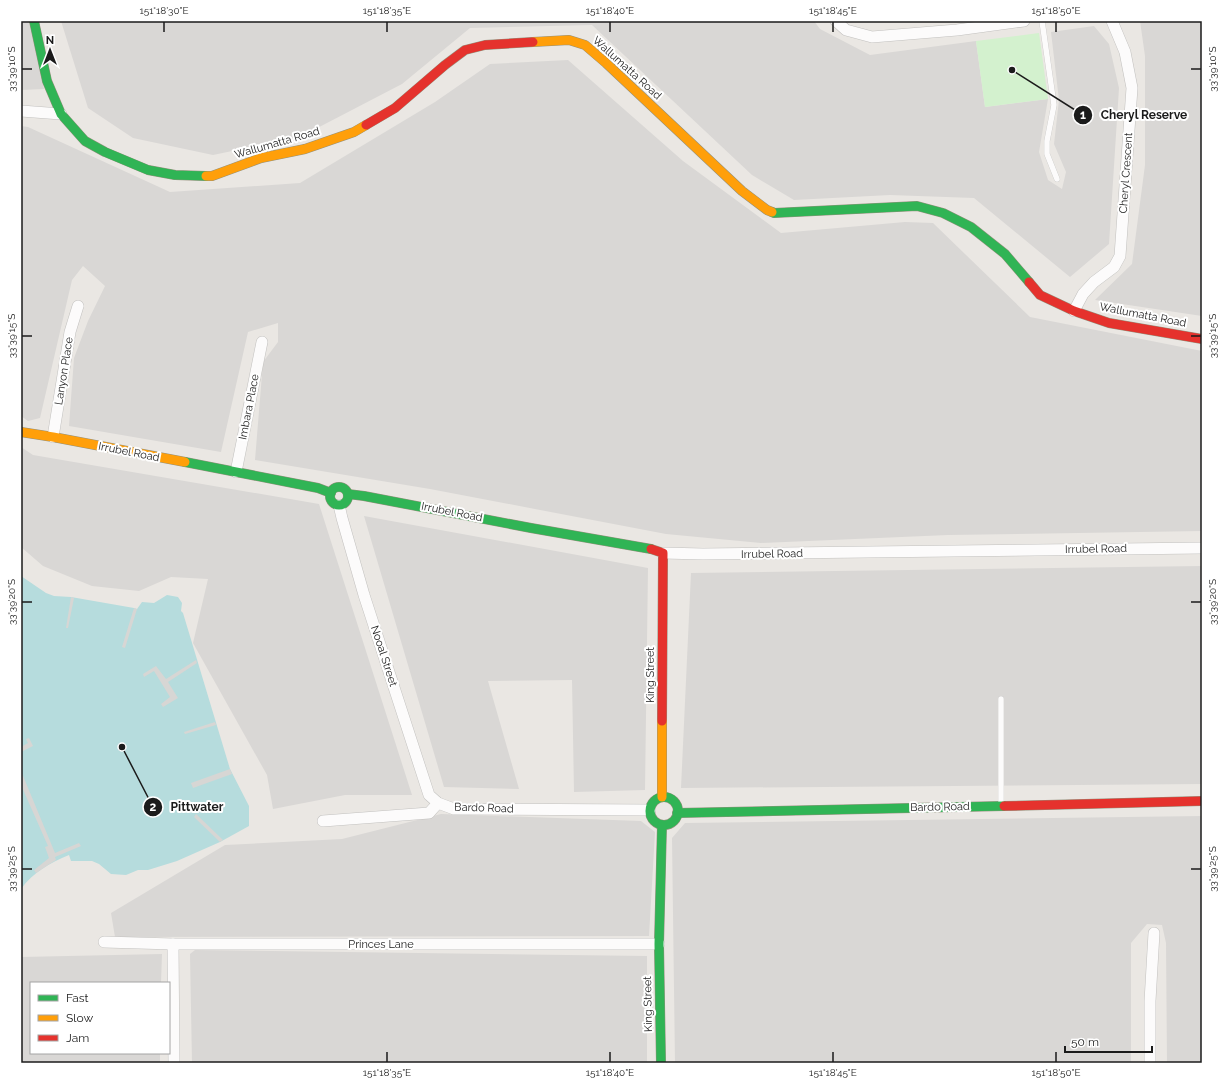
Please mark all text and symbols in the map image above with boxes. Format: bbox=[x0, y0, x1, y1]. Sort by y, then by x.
text: 151°18'30"E bbox=[140, 5, 188, 16]
text: 151°18'35"E bbox=[363, 5, 411, 16]
text: 151°18'40"E bbox=[586, 5, 634, 16]
text: 151°18'45"E bbox=[809, 5, 857, 16]
text: 151°18'50"E bbox=[1032, 5, 1080, 16]
north arrow bbox=[30, 30, 70, 70]
text: N bbox=[46, 34, 54, 47]
street label: Wallumatta Road bbox=[590, 34, 664, 102]
text: 33°39'10"S bbox=[6, 46, 17, 92]
text: 33°39'10"S bbox=[1207, 46, 1218, 92]
callout: Cheryl Reserve bbox=[1073, 103, 1196, 127]
text: 1 bbox=[1080, 108, 1086, 122]
text: Cheryl Reserve bbox=[1101, 108, 1187, 122]
street label: Wallumatta Road bbox=[233, 125, 321, 161]
street label: Cheryl Crescent bbox=[1117, 132, 1135, 214]
street label: Wallumatta Road bbox=[1099, 300, 1188, 330]
text: 33°39'15"S bbox=[6, 314, 17, 358]
text: 33°39'15"S bbox=[1207, 314, 1218, 358]
street label: Lanyon Place bbox=[52, 336, 76, 406]
street label: Imbara Place bbox=[236, 373, 262, 441]
street label: Irrubel Road bbox=[97, 440, 161, 464]
street label: Irrubel Road bbox=[420, 500, 484, 524]
street label: Irrubel Road bbox=[1065, 542, 1127, 556]
street label: Irrubel Road bbox=[741, 547, 803, 561]
text: 33°39'20"S bbox=[6, 579, 17, 625]
text: 33°39'20"S bbox=[1207, 579, 1218, 625]
street label: Nooal Street bbox=[368, 624, 400, 688]
street label: King Street bbox=[644, 647, 657, 703]
callout: Pittwater bbox=[143, 795, 231, 819]
text: 2 bbox=[150, 800, 157, 814]
text: Pittwater bbox=[171, 800, 224, 814]
street label: Bardo Road bbox=[454, 800, 514, 816]
street label: Bardo Road bbox=[910, 800, 970, 814]
text: 33°39'25"S bbox=[6, 846, 17, 892]
text: 33°39'25"S bbox=[1207, 846, 1218, 892]
street label: Princes Lane bbox=[348, 938, 414, 951]
street label: King Street bbox=[641, 976, 655, 1032]
legend bbox=[30, 982, 170, 1054]
text: Fast bbox=[66, 991, 89, 1005]
text: Slow bbox=[66, 1011, 93, 1025]
scale bar bbox=[1065, 1028, 1152, 1054]
text: Jam bbox=[66, 1031, 89, 1045]
text: 50 m bbox=[1071, 1035, 1099, 1049]
text: 151°18'35"E bbox=[363, 1067, 411, 1078]
text: 151°18'40"E bbox=[586, 1067, 634, 1078]
text: 151°18'45"E bbox=[809, 1067, 857, 1078]
text: 151°18'50"E bbox=[1032, 1067, 1080, 1078]

